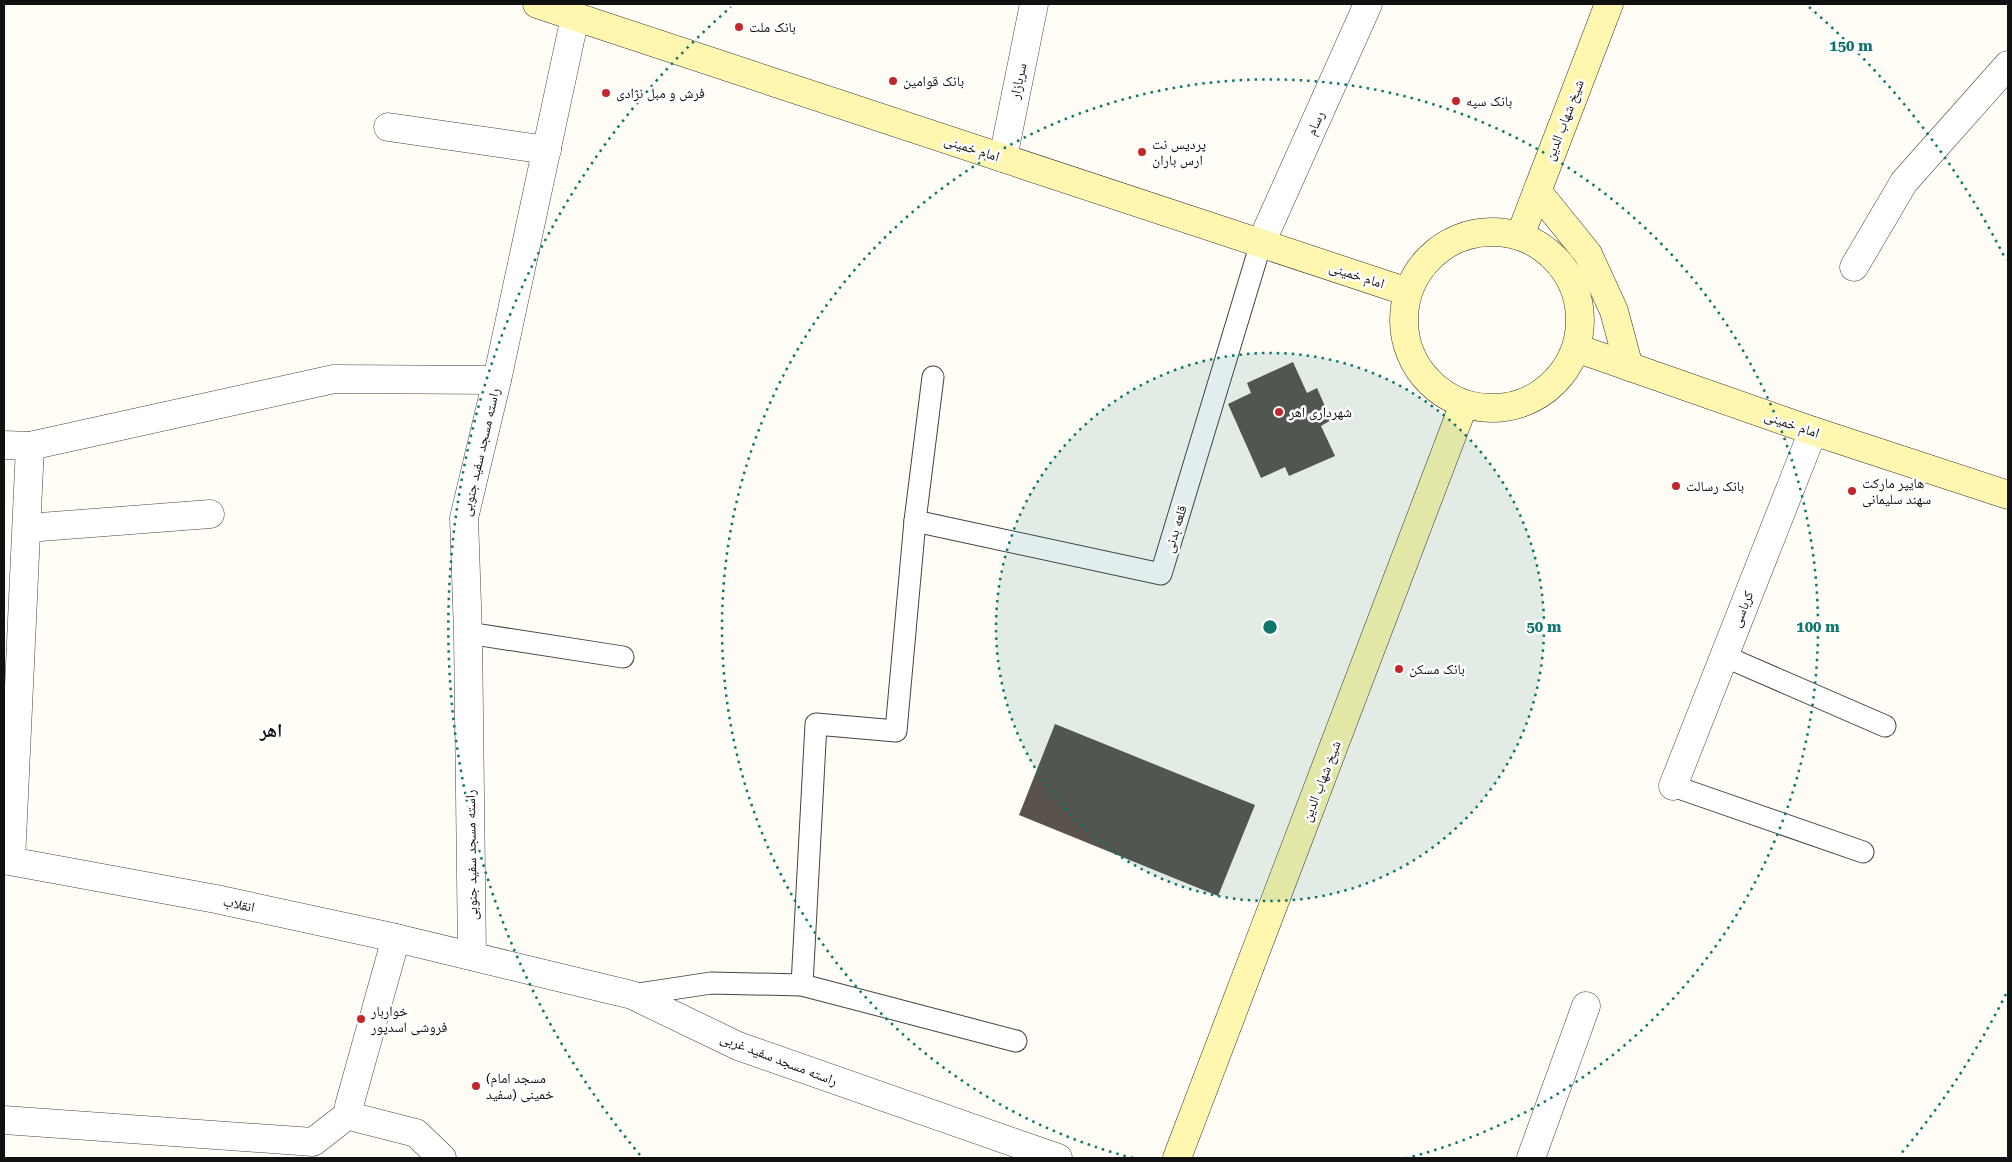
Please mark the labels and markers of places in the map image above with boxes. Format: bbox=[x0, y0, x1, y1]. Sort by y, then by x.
place label: بانک ملت bbox=[749, 19, 796, 35]
marker: بانک ملت bbox=[733, 21, 745, 33]
place label: بانک قوامین bbox=[903, 73, 964, 90]
marker: بانک قوامین bbox=[887, 75, 899, 87]
place label: فرش و مبل نژادی bbox=[616, 85, 705, 102]
marker: فرش و مبل نژادی bbox=[600, 87, 612, 99]
place label: بانک سپه bbox=[1466, 93, 1512, 110]
marker: بانک سپه bbox=[1450, 95, 1462, 107]
place label: پردیس نت ارس باران bbox=[1152, 136, 1206, 169]
marker: پردیس نت ارس باران bbox=[1136, 146, 1148, 158]
place label: شهرداری اهر bbox=[1288, 404, 1352, 421]
marker: شهرداری اهر bbox=[1273, 406, 1285, 418]
place label: هایپر مارکت سهند سلیمانی bbox=[1862, 475, 1931, 508]
place label: بانک رسالت bbox=[1686, 478, 1744, 495]
marker: بانک رسالت bbox=[1670, 480, 1682, 492]
marker: هایپر مارکت سهند سلیمانی bbox=[1846, 485, 1858, 497]
centre of rings bbox=[1261, 618, 1279, 636]
place label: بانک مسکن bbox=[1409, 661, 1465, 678]
marker: بانک مسکن bbox=[1393, 663, 1405, 675]
place label: خواربار فروشی اسدپور bbox=[370, 1003, 448, 1036]
marker: خواربار فروشی اسدپور bbox=[355, 1013, 367, 1025]
place label: (مسجد امام خمینی (سفید bbox=[486, 1070, 554, 1103]
marker: (مسجد امام خمینی (سفید bbox=[470, 1080, 482, 1092]

